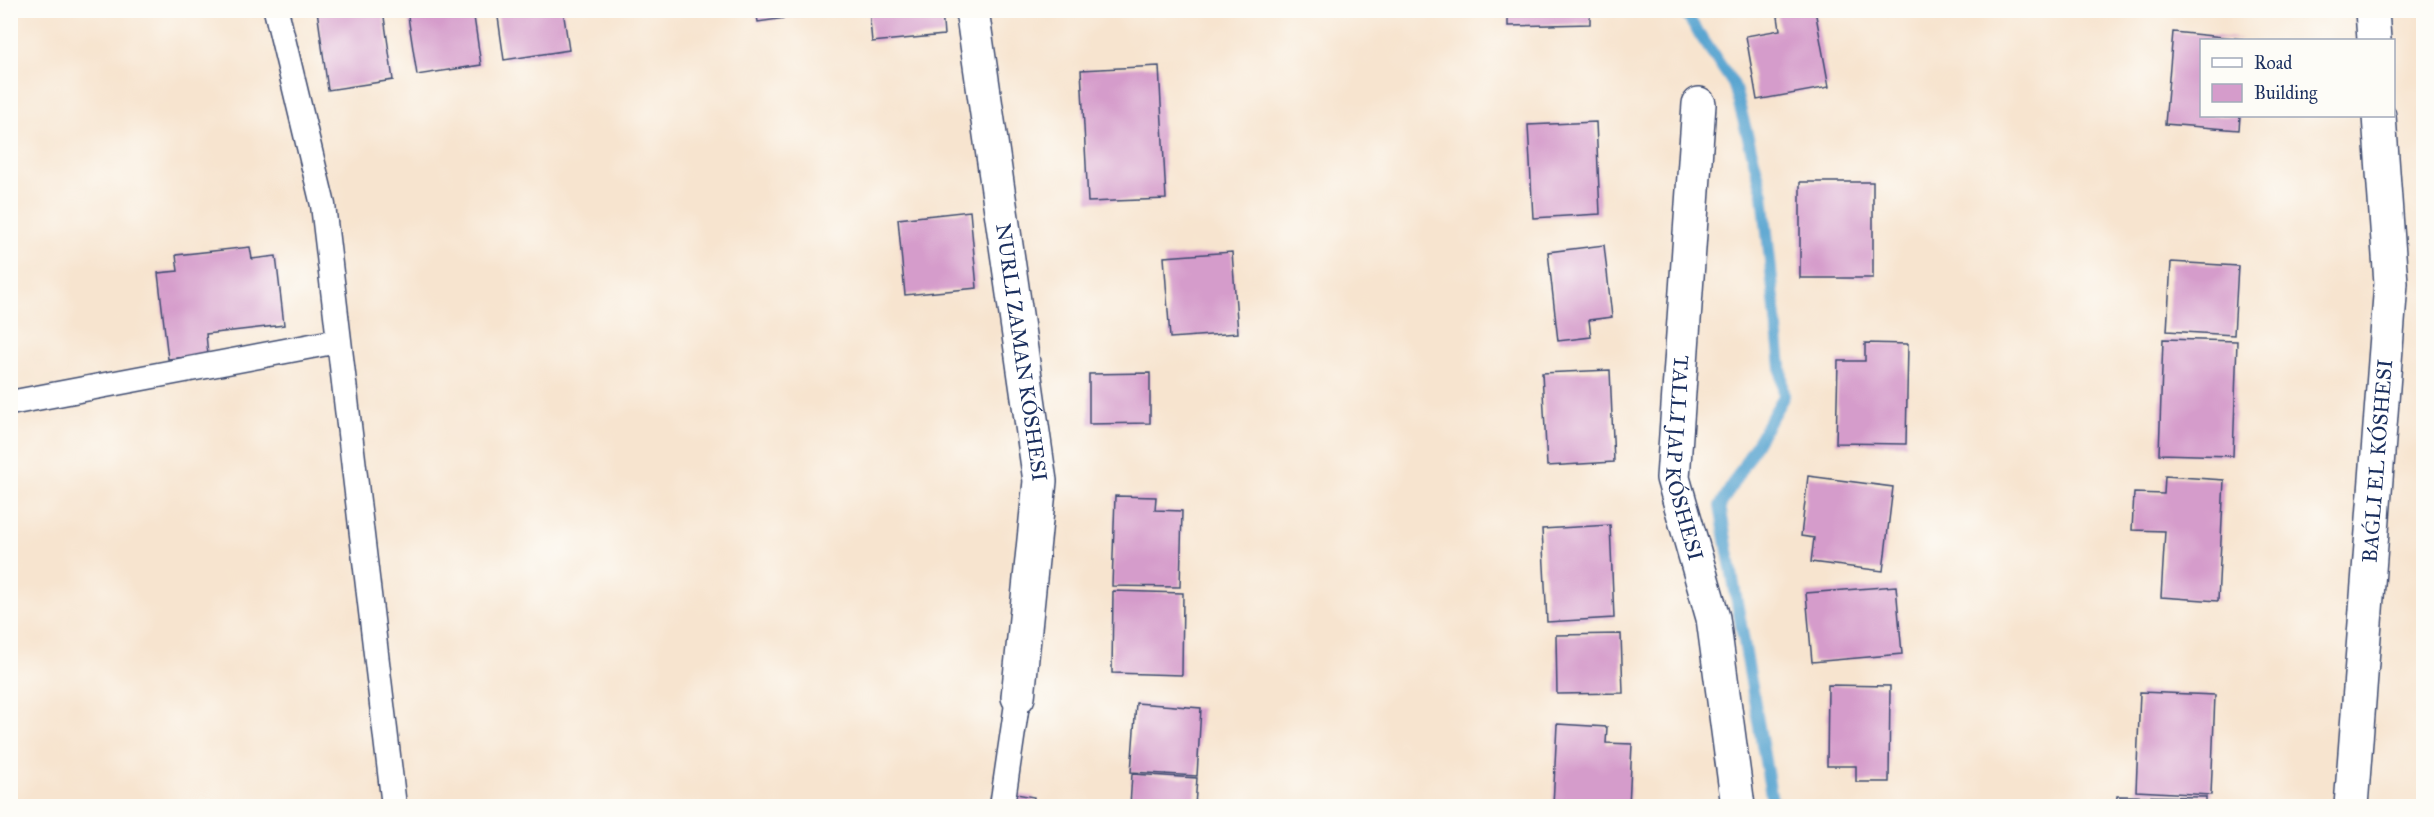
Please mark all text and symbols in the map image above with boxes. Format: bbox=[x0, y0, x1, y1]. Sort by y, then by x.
legend bbox=[2200, 39, 2395, 117]
text: Road bbox=[2254, 52, 2292, 74]
text: Building bbox=[2254, 82, 2318, 105]
street label: NURLI ZAMAN KÓSHESI bbox=[990, 222, 1053, 483]
street label: TALLI JAP KÓSHESI bbox=[1660, 354, 1709, 564]
street label: BAǴLI EL KÓSHESI bbox=[2357, 358, 2398, 564]

